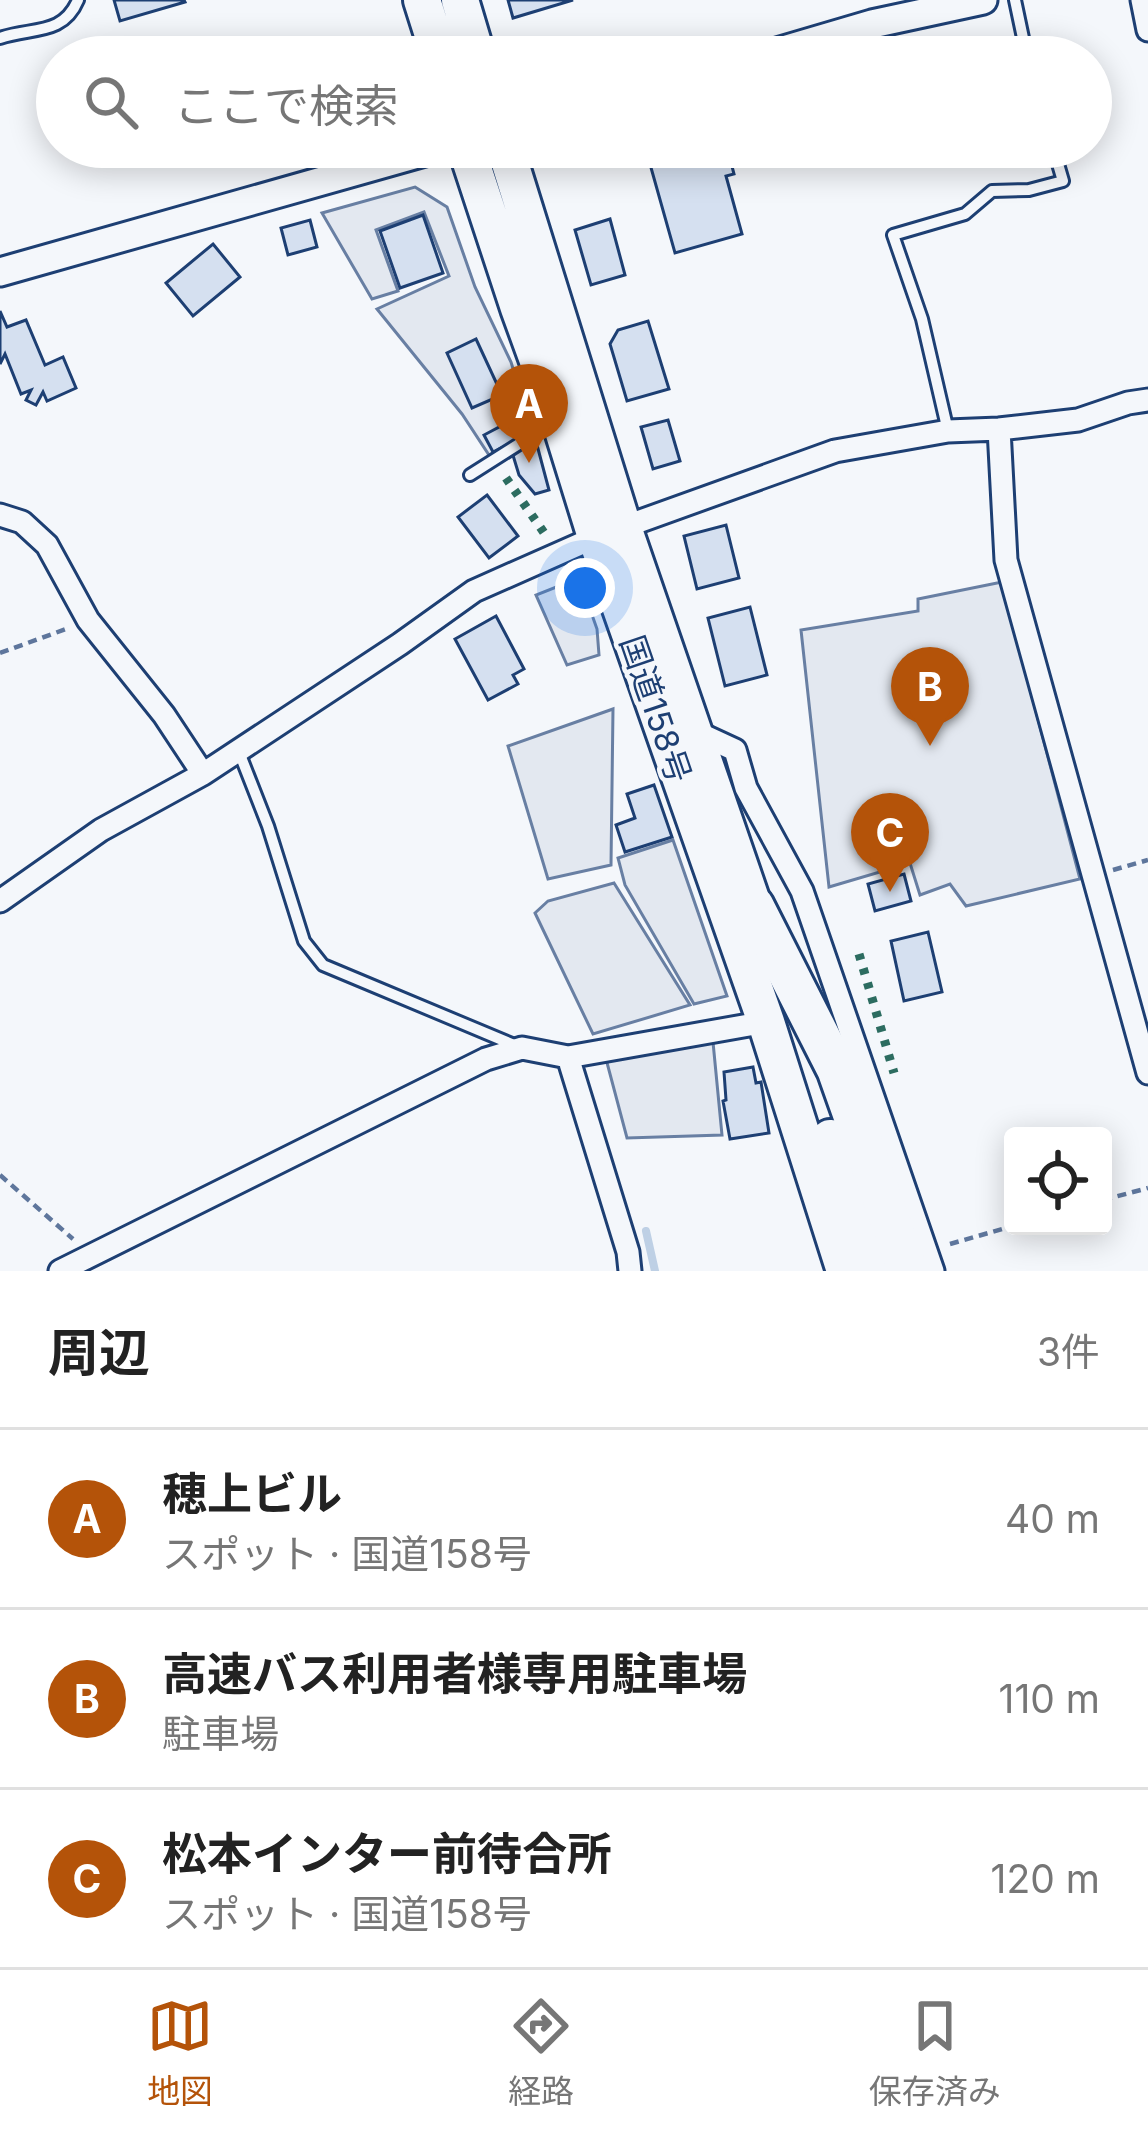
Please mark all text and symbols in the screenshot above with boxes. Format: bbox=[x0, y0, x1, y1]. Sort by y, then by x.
search box bbox=[36, 36, 1112, 168]
icon: search bbox=[78, 69, 144, 135]
text: ここで検索 bbox=[174, 78, 399, 133]
pin: A bbox=[490, 364, 568, 463]
your location bbox=[555, 558, 615, 618]
street label: 国道158号 bbox=[612, 630, 700, 788]
pin: B bbox=[891, 647, 969, 746]
pin: C bbox=[851, 793, 929, 892]
map controls bbox=[1004, 1127, 1112, 1235]
button: locate bbox=[1004, 1127, 1112, 1235]
text: 周辺 bbox=[48, 1322, 150, 1383]
text: 3件 bbox=[1037, 1328, 1100, 1375]
text: 穂上ビル bbox=[162, 1466, 342, 1521]
text: A bbox=[72, 1495, 102, 1542]
text: 40 m bbox=[1005, 1495, 1100, 1542]
text: スポット · 国道158号 bbox=[162, 1530, 532, 1577]
text: 高速バス利用者様専用駐車場 bbox=[162, 1646, 747, 1701]
text: B bbox=[74, 1675, 100, 1722]
text: 110 m bbox=[999, 1675, 1100, 1722]
text: 駐車場 bbox=[162, 1710, 279, 1757]
text: 松本インター前待合所 bbox=[162, 1826, 612, 1881]
text: C bbox=[73, 1855, 101, 1902]
text: 120 m bbox=[991, 1855, 1100, 1902]
text: スポット · 国道158号 bbox=[162, 1890, 532, 1937]
tab: 地図 bbox=[147, 1993, 213, 2113]
tab: 経路 bbox=[508, 1993, 574, 2113]
tab: 保存済み bbox=[869, 1993, 1001, 2113]

